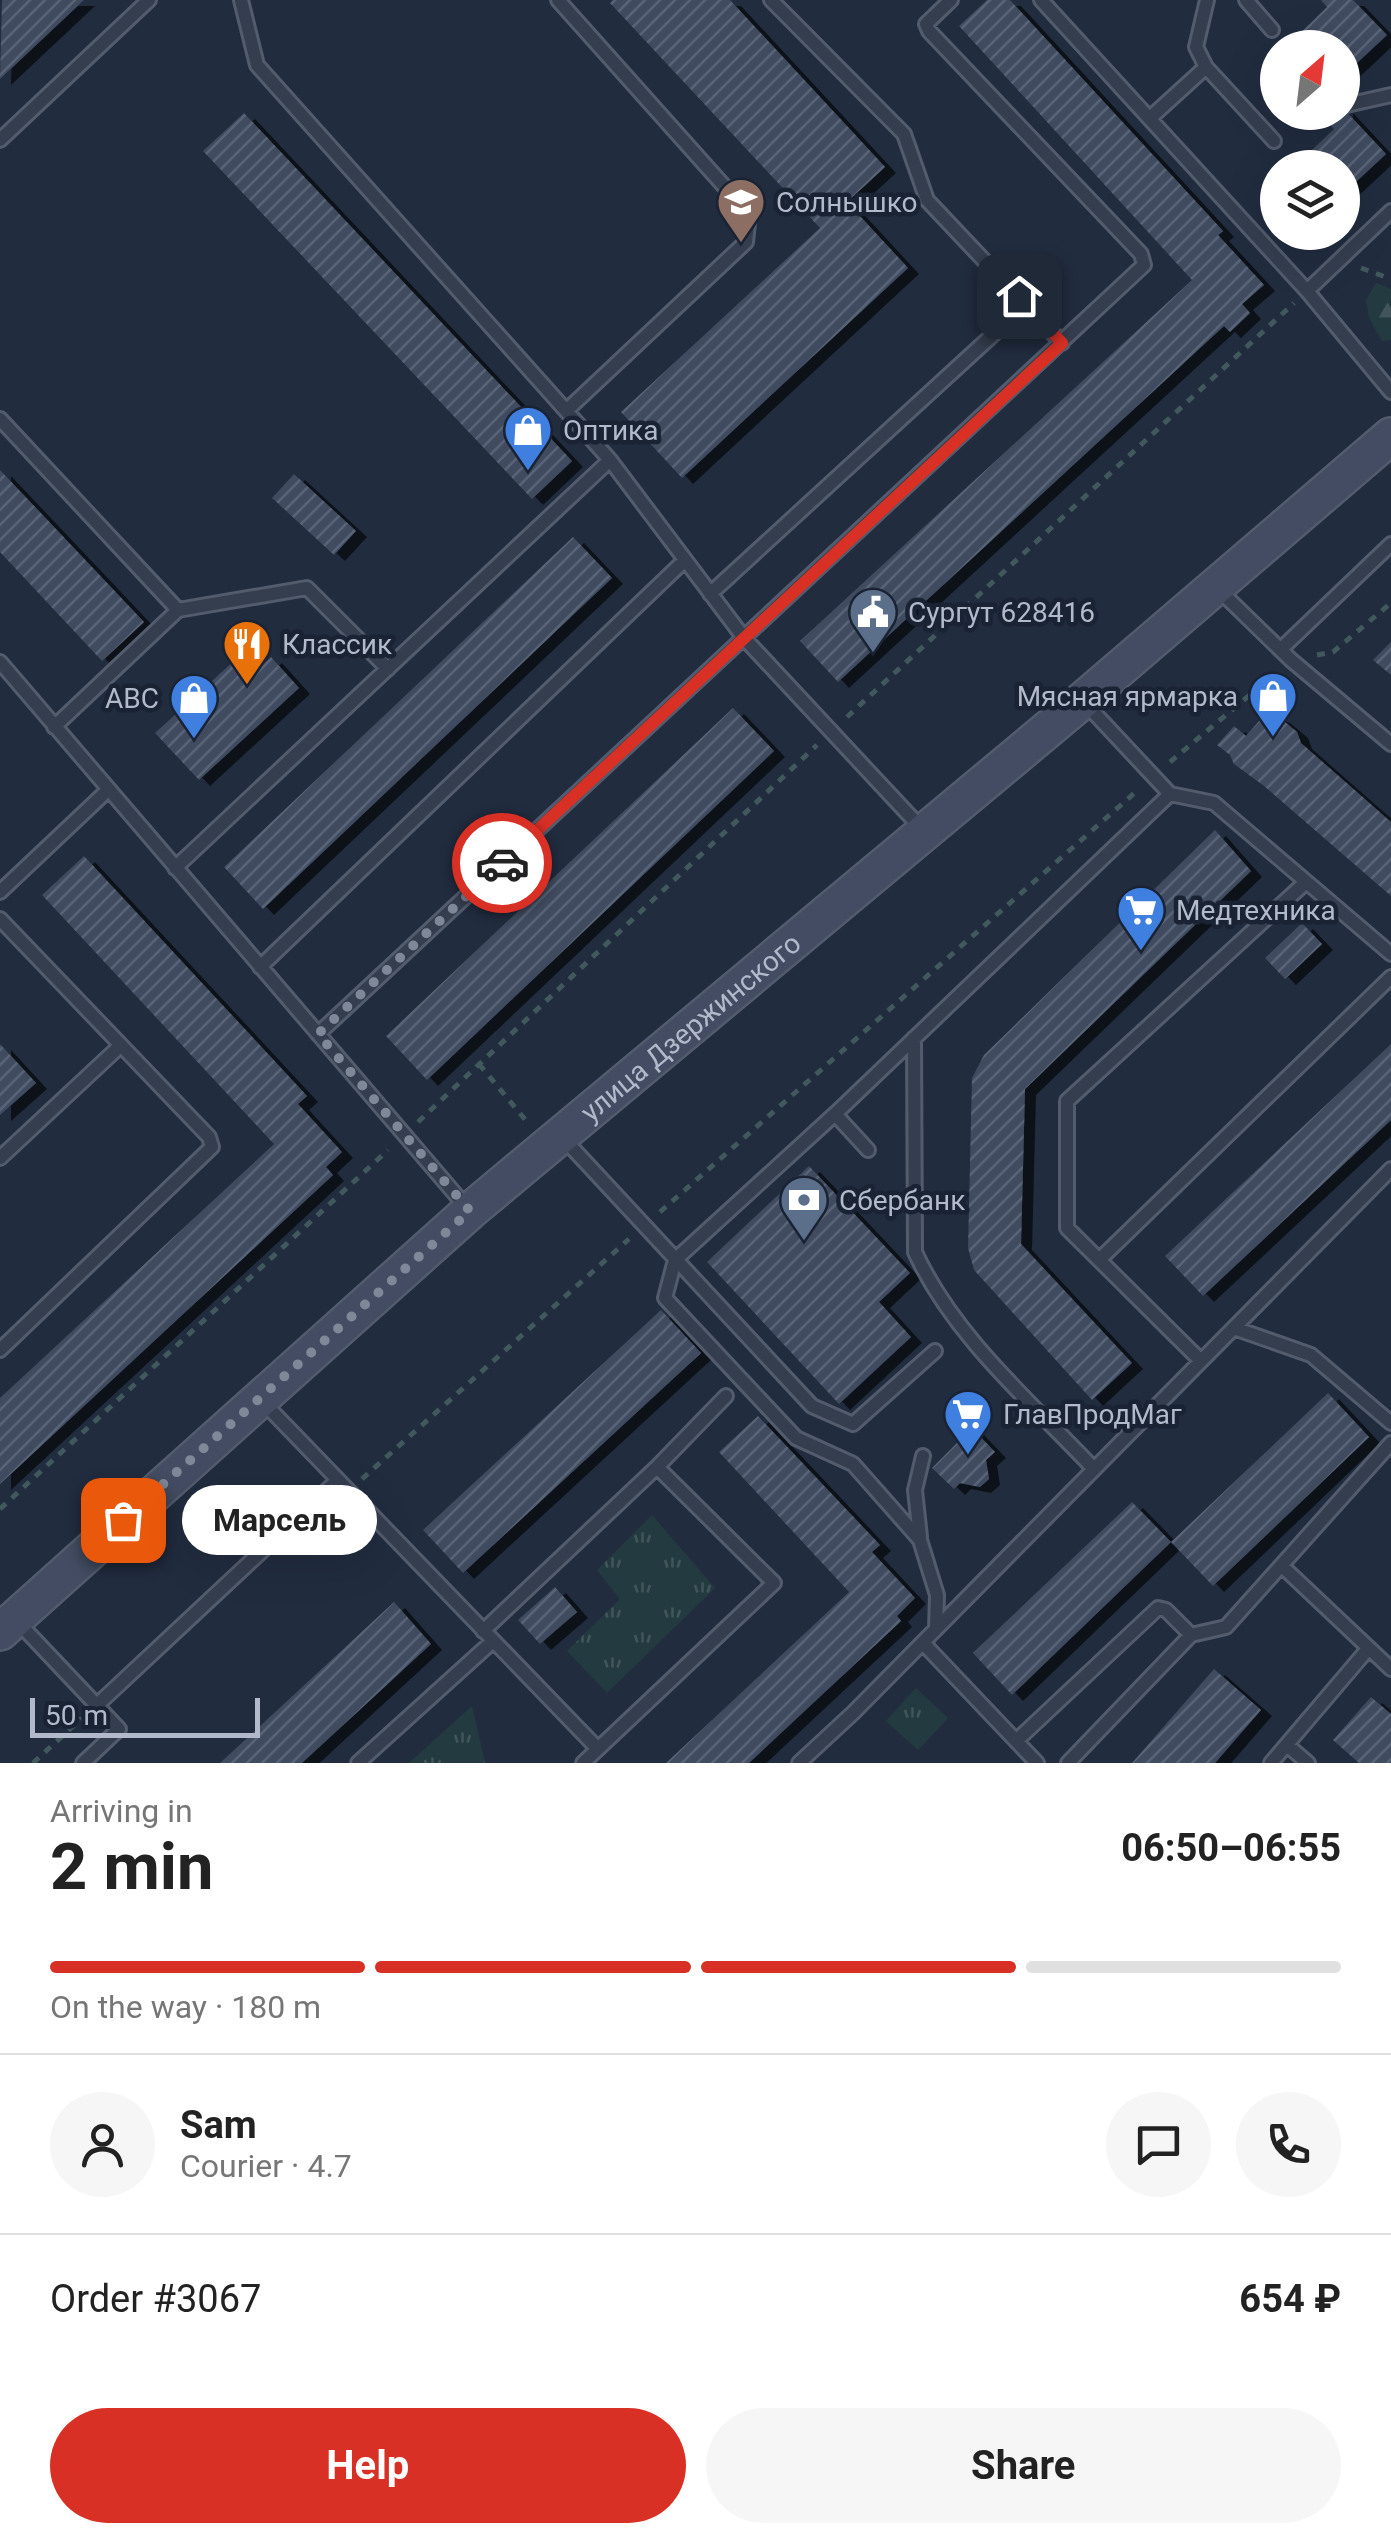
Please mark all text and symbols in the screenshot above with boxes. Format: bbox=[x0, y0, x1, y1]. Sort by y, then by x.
north arrow bbox=[1260, 30, 1360, 130]
map controls bbox=[1260, 30, 1360, 250]
button: layers bbox=[1260, 150, 1360, 250]
school or university icon: Солнышко bbox=[715, 176, 767, 244]
place label: Солнышко bbox=[776, 186, 918, 219]
pin bbox=[977, 254, 1062, 339]
icon: home bbox=[992, 269, 1047, 324]
shop icon: Оптика bbox=[502, 404, 554, 472]
place label: Оптика bbox=[563, 414, 658, 447]
public building icon: Сургут 628416 bbox=[847, 586, 899, 654]
place label: Сургут 628416 bbox=[908, 596, 1095, 629]
restaurant icon: Классик bbox=[221, 618, 273, 686]
place label: Классик bbox=[282, 628, 392, 661]
shop icon: Мясная ярмарка bbox=[1247, 670, 1299, 738]
shop icon: ABC bbox=[168, 672, 220, 740]
place label: Мясная ярмарка bbox=[1017, 680, 1238, 713]
place label: ABC bbox=[105, 682, 159, 715]
courier bbox=[452, 813, 552, 913]
icon: car bbox=[475, 836, 530, 891]
supermarket icon: Медтехника bbox=[1115, 884, 1167, 952]
place label: Медтехника bbox=[1176, 894, 1336, 927]
street label: улица Дзержинского bbox=[574, 926, 807, 1129]
bank icon: Сбербанк bbox=[778, 1174, 830, 1242]
place label: Сбербанк bbox=[839, 1184, 965, 1217]
supermarket icon: ГлавПродМаг bbox=[942, 1388, 994, 1456]
place label: ГлавПродМаг bbox=[1003, 1398, 1182, 1431]
pin bbox=[81, 1478, 166, 1563]
callout: Марсель bbox=[183, 1485, 378, 1555]
icon: bag bbox=[96, 1493, 151, 1548]
text: Марсель bbox=[213, 1501, 346, 1539]
scale bar bbox=[30, 1693, 260, 1738]
text: 50 m bbox=[45, 1699, 108, 1732]
text: Arriving in bbox=[50, 1792, 193, 1830]
text: 06:50–06:55 bbox=[1121, 1826, 1341, 1870]
text: 2 min bbox=[50, 1829, 213, 1905]
text: On the way · 180 m bbox=[50, 1988, 321, 2026]
button: person bbox=[50, 2092, 155, 2197]
button: chat bbox=[1106, 2092, 1211, 2197]
button: phone bbox=[1236, 2092, 1341, 2197]
text: Sam bbox=[180, 2103, 257, 2147]
text: Courier · 4.7 bbox=[180, 2147, 352, 2185]
text: Order #3067 bbox=[50, 2277, 261, 2321]
text: 654 ₽ bbox=[1239, 2277, 1341, 2321]
button: Help bbox=[50, 2408, 686, 2523]
button: Share bbox=[706, 2408, 1341, 2523]

